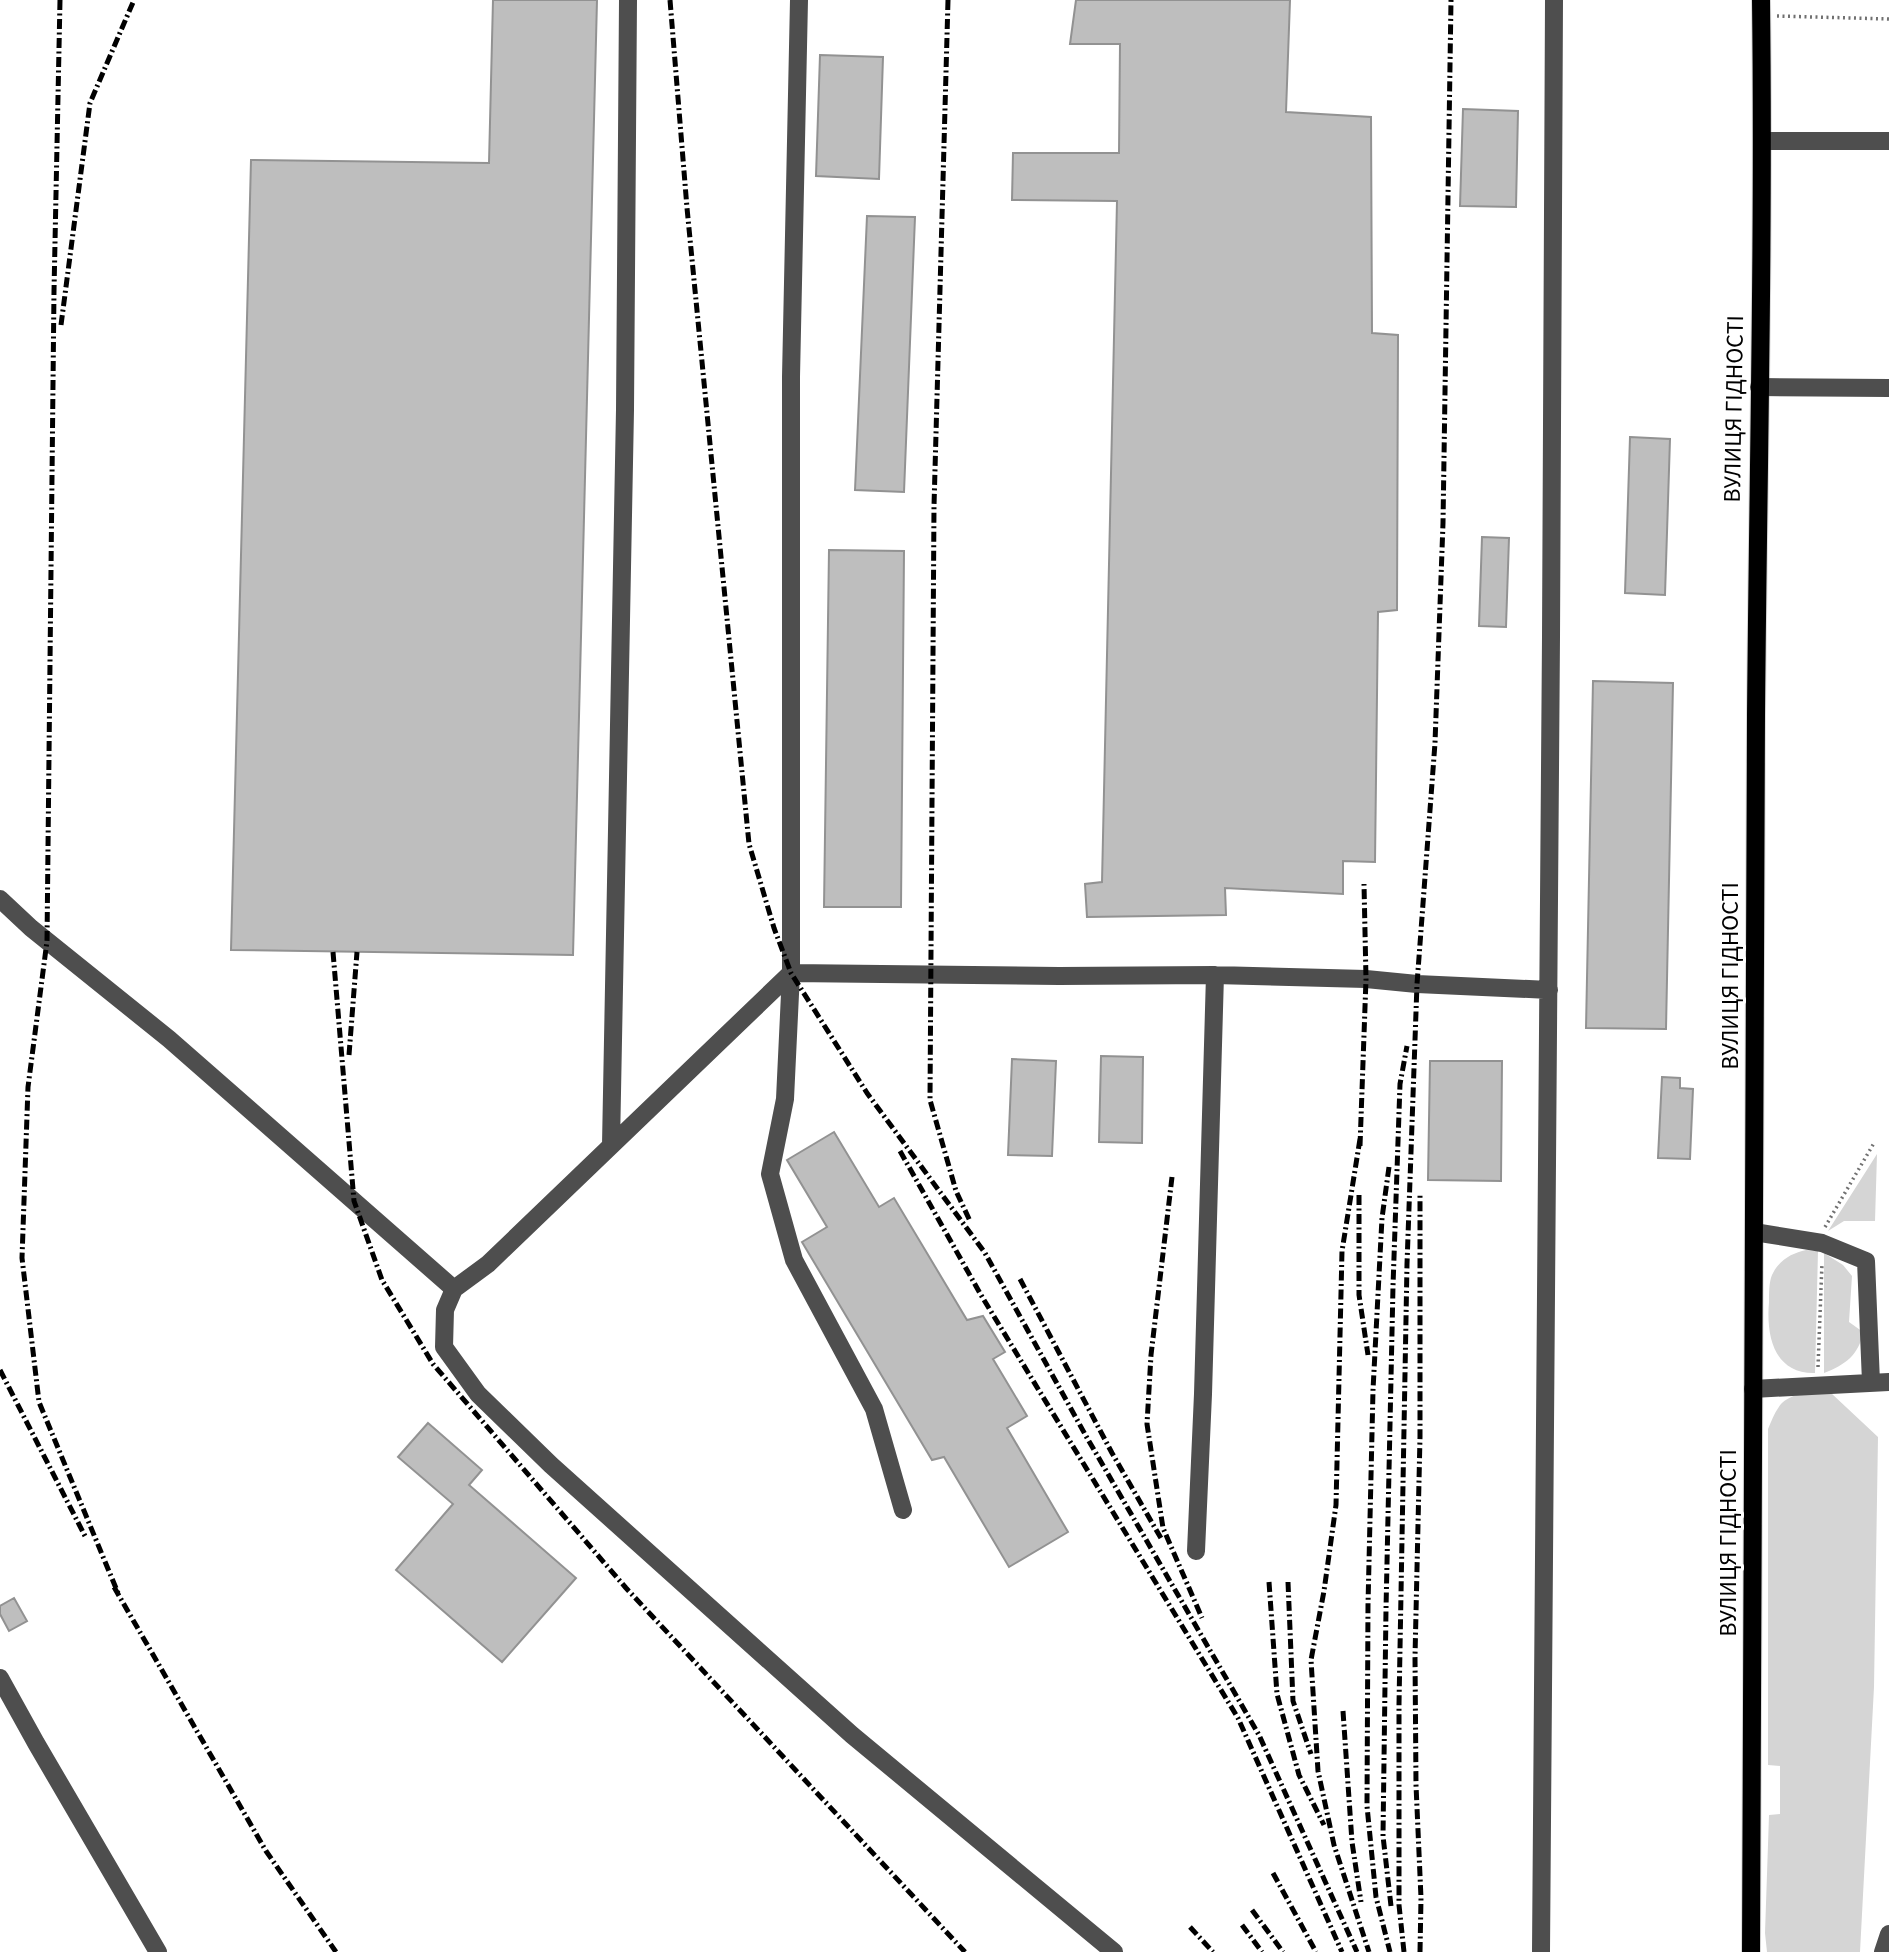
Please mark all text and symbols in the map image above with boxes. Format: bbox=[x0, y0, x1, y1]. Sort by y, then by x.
street label: ВУЛИЦЯ ГІДНОСТІ bbox=[1715, 315, 1753, 503]
street label: ВУЛИЦЯ ГІДНОСТІ bbox=[1713, 882, 1748, 1070]
street label: ВУЛИЦЯ ГІДНОСТІ bbox=[1711, 1449, 1746, 1637]

